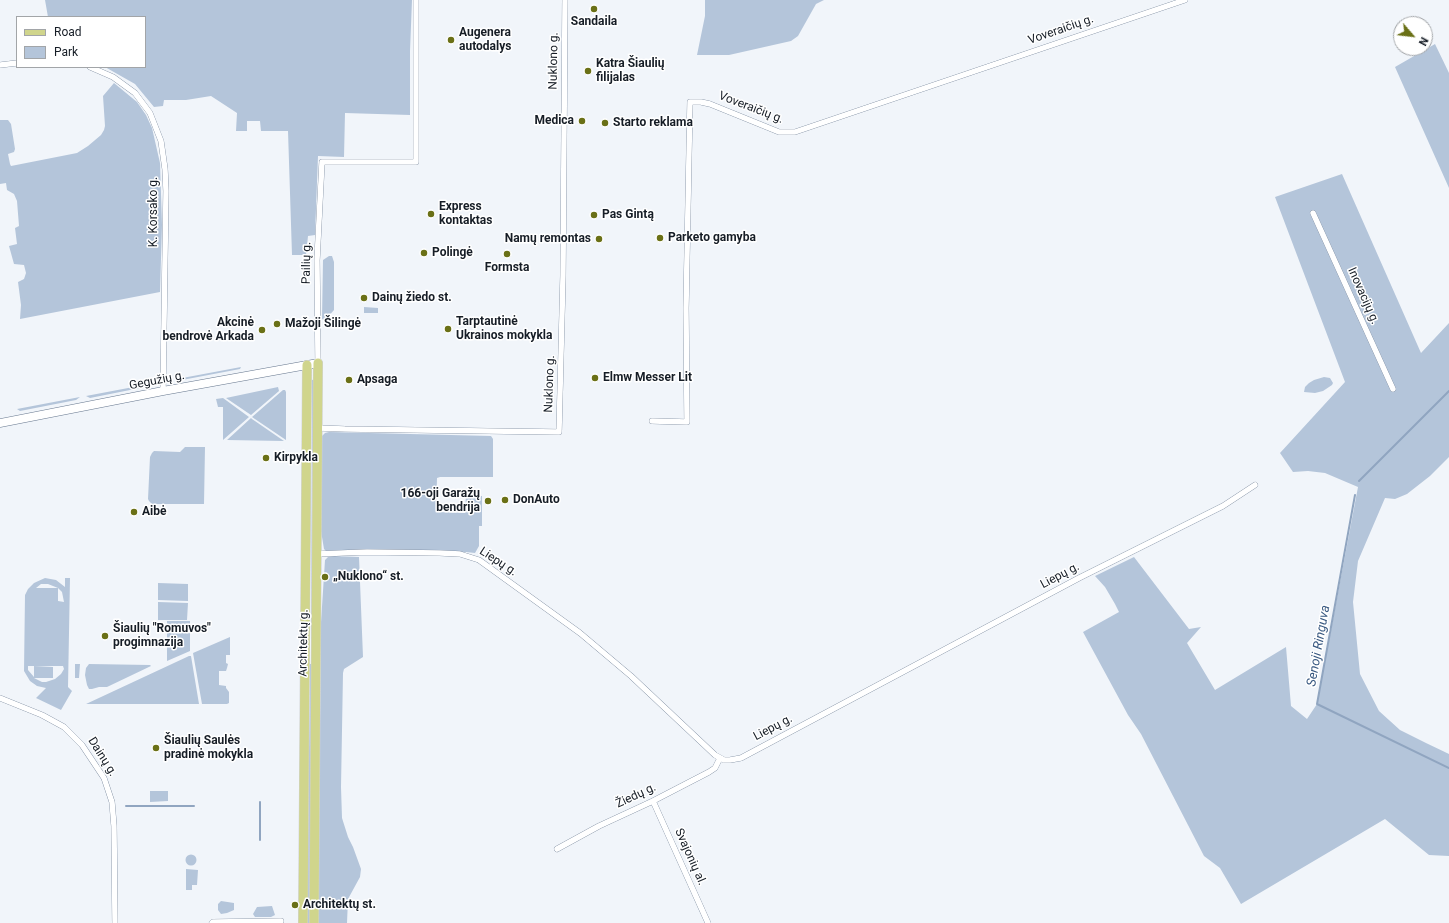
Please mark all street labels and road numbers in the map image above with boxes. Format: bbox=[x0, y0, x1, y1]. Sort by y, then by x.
street label: Voveraičių g. bbox=[1026, 12, 1096, 48]
street label: Nuklono g. bbox=[546, 32, 562, 90]
street label: Voveraičių g. bbox=[717, 89, 785, 127]
street label: K. Korsako g. bbox=[147, 177, 161, 247]
street label: Pailių g. bbox=[299, 242, 315, 284]
street label: Inovacijų g. bbox=[1344, 265, 1382, 327]
street label: Nuklono g. bbox=[542, 355, 558, 413]
street label: Gegužių g. bbox=[128, 369, 186, 393]
street label: Liepų g. bbox=[476, 545, 520, 579]
street label: Liepų g. bbox=[1038, 560, 1082, 592]
street label: Architektų g. bbox=[296, 609, 312, 677]
street label: Liepų g. bbox=[751, 712, 795, 744]
street label: Dainų g. bbox=[84, 735, 120, 779]
street label: Žiedų g. bbox=[614, 780, 658, 812]
street label: Svajonių al. bbox=[671, 826, 709, 888]

